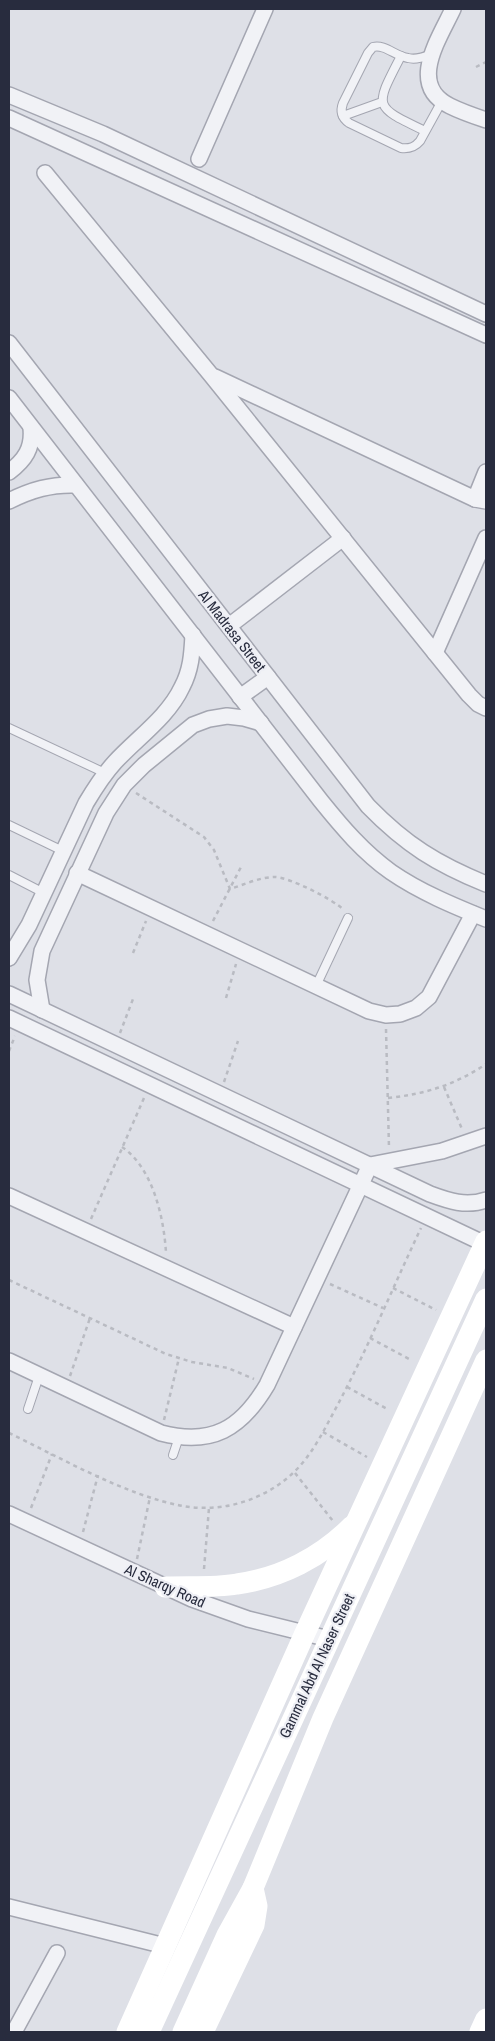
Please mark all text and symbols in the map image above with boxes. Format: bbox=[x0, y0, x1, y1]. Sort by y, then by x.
street label: Al Madrasa Street bbox=[193, 585, 271, 676]
street label: Al Sharqy Road bbox=[121, 1558, 209, 1613]
street label: Gammal Abd Al Naser Street bbox=[274, 1590, 360, 1741]

